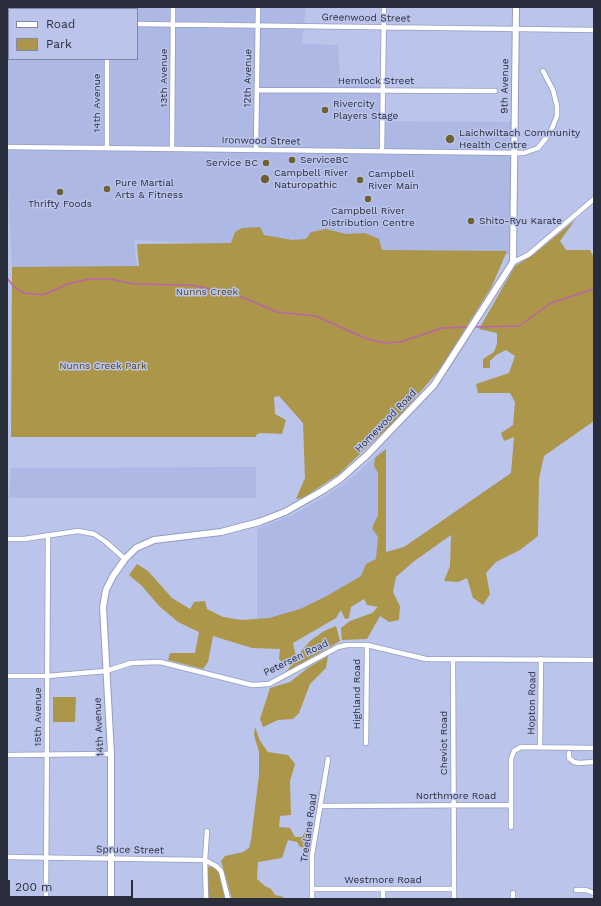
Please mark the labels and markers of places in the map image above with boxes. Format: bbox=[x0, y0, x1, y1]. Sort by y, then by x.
place label: Rivercity Players Stage bbox=[333, 98, 398, 122]
marker: Rivercity Players Stage bbox=[320, 105, 330, 115]
place label: Laichwiltach Community Health Centre bbox=[459, 127, 580, 150]
marker: Laichwiltach Community Health Centre bbox=[444, 133, 456, 145]
place label: ServiceBC bbox=[300, 154, 349, 166]
marker: ServiceBC bbox=[287, 155, 297, 165]
place label: Service BC bbox=[206, 157, 258, 169]
marker: Service BC bbox=[261, 158, 271, 168]
place label: Campbell River Naturopathic bbox=[274, 167, 348, 190]
place label: Campbell River Main bbox=[368, 168, 419, 192]
marker: Campbell River Naturopathic bbox=[259, 173, 271, 185]
marker: Campbell River Main bbox=[355, 175, 365, 185]
place label: Pure Martial Arts & Fitness bbox=[115, 177, 183, 200]
marker: Pure Martial Arts & Fitness bbox=[102, 184, 112, 194]
marker: Thrifty Foods bbox=[55, 187, 65, 197]
marker: Campbell River Distribution Centre bbox=[363, 194, 373, 204]
place label: Thrifty Foods bbox=[28, 198, 92, 210]
place label: Campbell River Distribution Centre bbox=[321, 205, 415, 228]
place label: Shito-Ryu Karate bbox=[479, 215, 562, 227]
marker: Shito-Ryu Karate bbox=[466, 216, 476, 226]

